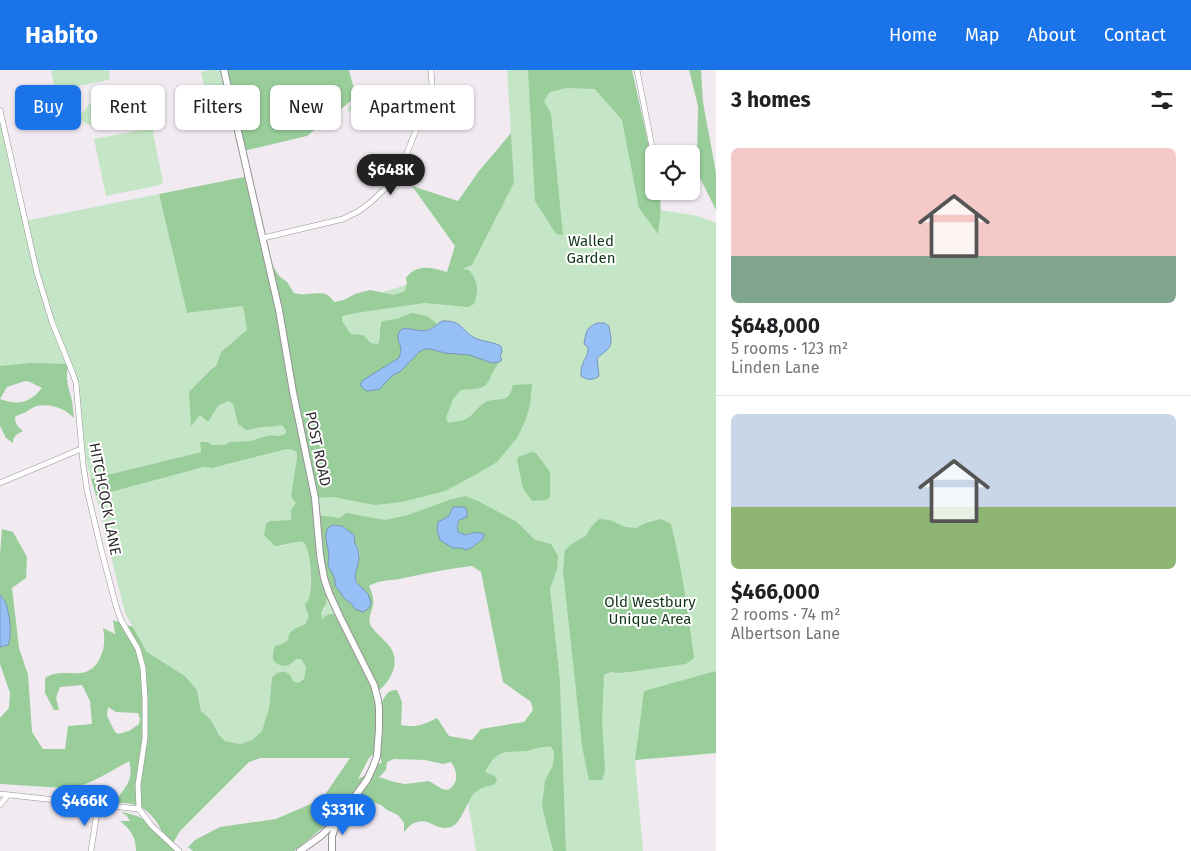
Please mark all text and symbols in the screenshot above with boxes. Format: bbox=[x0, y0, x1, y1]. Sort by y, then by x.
text: Habito bbox=[25, 21, 98, 49]
text: Home bbox=[889, 24, 937, 46]
text: Map bbox=[965, 24, 999, 46]
text: About bbox=[1027, 24, 1076, 46]
text: Contact bbox=[1104, 24, 1166, 46]
chip: Buy bbox=[15, 85, 81, 130]
chip: Rent bbox=[91, 85, 165, 130]
chip: Filters bbox=[175, 85, 260, 130]
chip: New bbox=[270, 85, 341, 130]
chip: Apartment bbox=[351, 85, 474, 130]
icon: filters bbox=[1148, 86, 1176, 114]
text: 3 homes bbox=[731, 87, 811, 113]
map controls bbox=[645, 145, 700, 200]
button: locate bbox=[645, 145, 700, 200]
pin: $648K bbox=[356, 154, 426, 196]
text: $648K bbox=[368, 160, 414, 179]
icon: home bbox=[909, 181, 999, 271]
park label: Walled Garden bbox=[567, 232, 615, 267]
text: $648,000 bbox=[731, 313, 820, 339]
text: 5 rooms · 123 m² bbox=[731, 339, 848, 358]
text: Linden Lane bbox=[731, 358, 819, 377]
street label: POST ROAD bbox=[301, 410, 335, 488]
street label: HITCHCOCK LANE bbox=[85, 441, 125, 557]
icon: home bbox=[909, 446, 999, 536]
text: $466,000 bbox=[731, 579, 820, 605]
park label: Old Westbury Unique Area bbox=[604, 593, 696, 628]
text: 2 rooms · 74 m² bbox=[731, 605, 840, 624]
text: Albertson Lane bbox=[731, 624, 840, 643]
pin: $466K bbox=[50, 784, 120, 827]
text: $466K bbox=[62, 791, 108, 810]
pin: $331K bbox=[308, 794, 378, 836]
text: $331K bbox=[322, 800, 364, 819]

